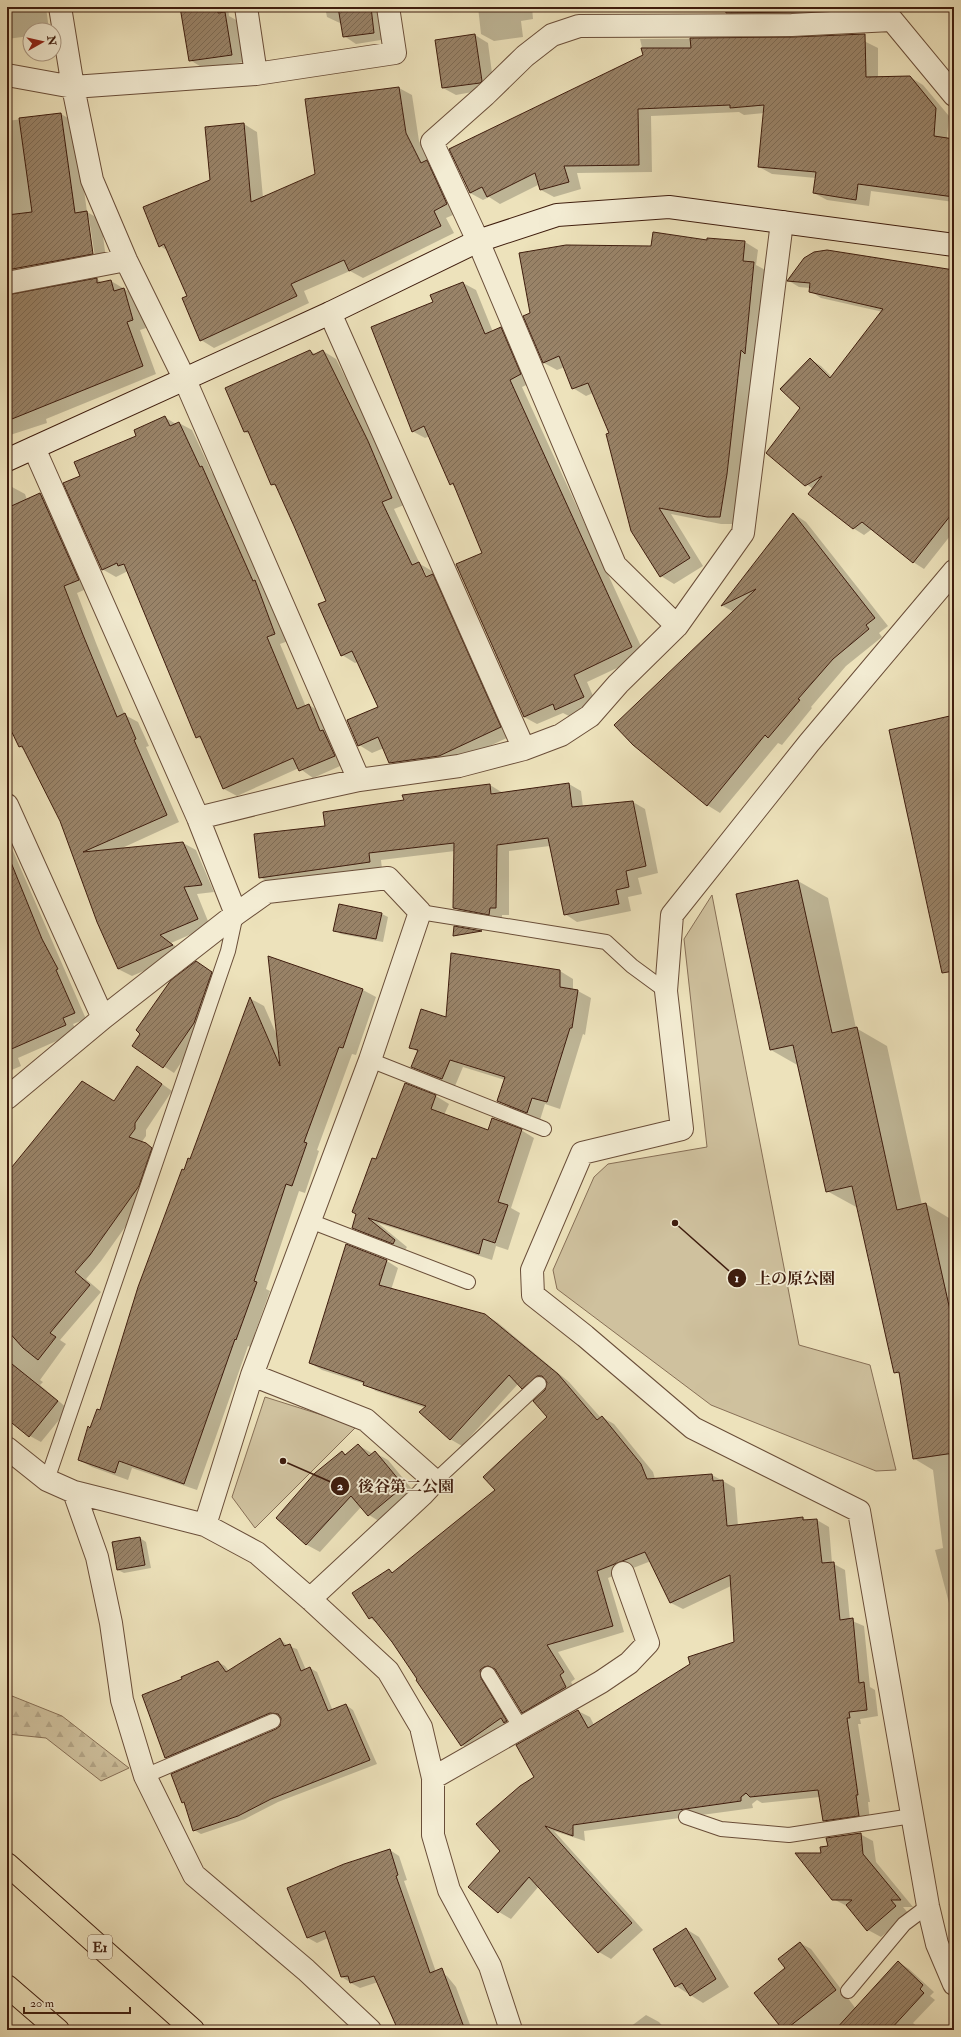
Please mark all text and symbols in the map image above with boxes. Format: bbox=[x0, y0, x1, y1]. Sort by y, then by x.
north arrow bbox=[22, 22, 62, 62]
text: N bbox=[44, 34, 59, 48]
callout: 上の原公園 bbox=[727, 1264, 843, 1292]
text: 上の原公園 bbox=[755, 1269, 835, 1289]
text: 1 bbox=[735, 1271, 739, 1286]
callout: 後谷第二公園 bbox=[330, 1472, 462, 1500]
text: 後谷第二公園 bbox=[358, 1477, 454, 1497]
text: 2 bbox=[337, 1479, 343, 1494]
road number: E1 bbox=[88, 1935, 112, 1959]
scale bar bbox=[24, 1989, 130, 2015]
text: 20 m bbox=[30, 1996, 55, 2011]

